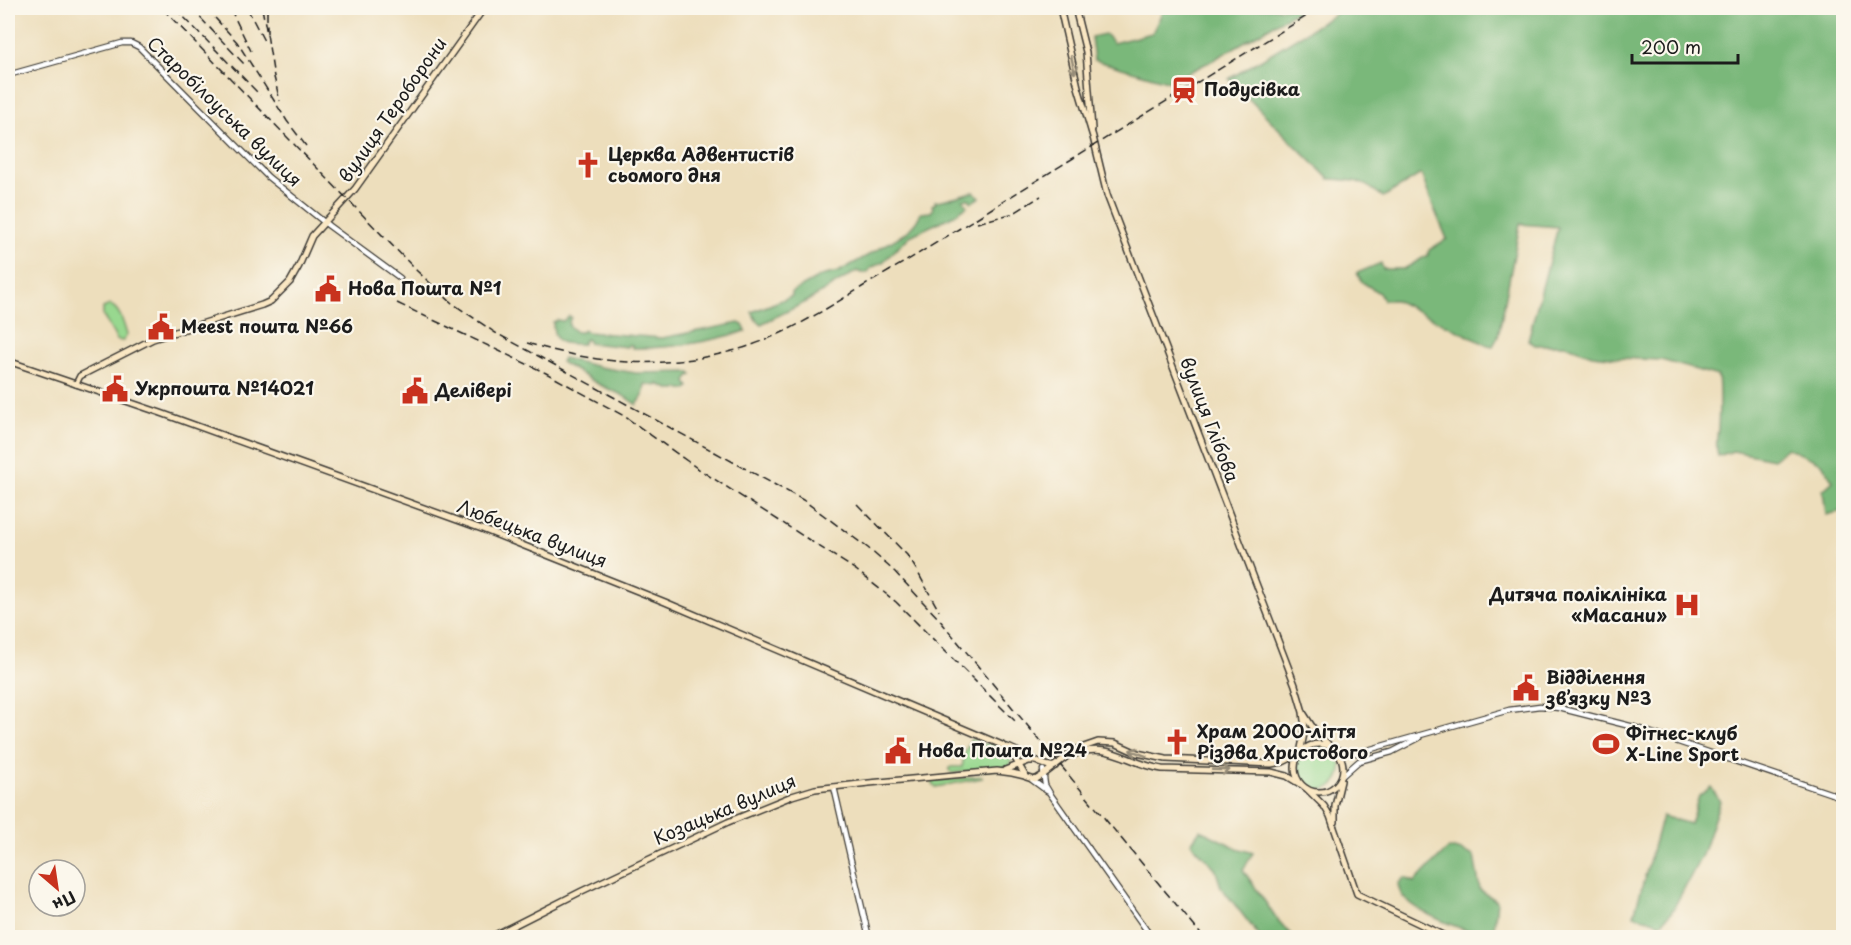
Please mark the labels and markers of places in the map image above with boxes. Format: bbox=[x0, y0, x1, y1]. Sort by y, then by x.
station icon: Подусівка bbox=[1169, 75, 1199, 105]
place label: Подусівка bbox=[1204, 75, 1300, 102]
place label: Церква Адвентистів сьомого дня bbox=[608, 140, 794, 188]
church icon: Церква Адвентистів сьомого дня bbox=[573, 150, 603, 180]
public building icon: Нова Пошта №1 bbox=[313, 274, 343, 304]
place label: Нова Пошта №1 bbox=[348, 274, 502, 301]
public building icon: Meest пошта №66 bbox=[146, 312, 176, 342]
place label: Meest пошта №66 bbox=[181, 312, 353, 339]
public building icon: Укрпошта №14021 bbox=[100, 374, 130, 404]
place label: Укрпошта №14021 bbox=[134, 374, 314, 401]
public building icon: Делівері bbox=[400, 376, 430, 406]
place label: Делівері bbox=[434, 376, 512, 403]
place label: Дитяча поліклініка «Масани» bbox=[1489, 580, 1667, 628]
hospital icon: Дитяча поліклініка «Масани» bbox=[1672, 590, 1702, 620]
place label: Відділення зв’язку №3 bbox=[1545, 663, 1652, 711]
public building icon: Відділення зв’язку №3 bbox=[1511, 673, 1541, 703]
place label: Храм 2000-ліття Різдва Христового bbox=[1197, 717, 1368, 765]
place label: Фітнес-клуб X-Line Sport bbox=[1625, 719, 1739, 767]
church icon: Храм 2000-ліття Різдва Христового bbox=[1162, 727, 1192, 757]
sports icon: Фітнес-клуб X-Line Sport bbox=[1591, 729, 1621, 759]
public building icon: Нова Пошта №24 bbox=[883, 736, 913, 766]
place label: Нова Пошта №24 bbox=[918, 736, 1087, 763]

